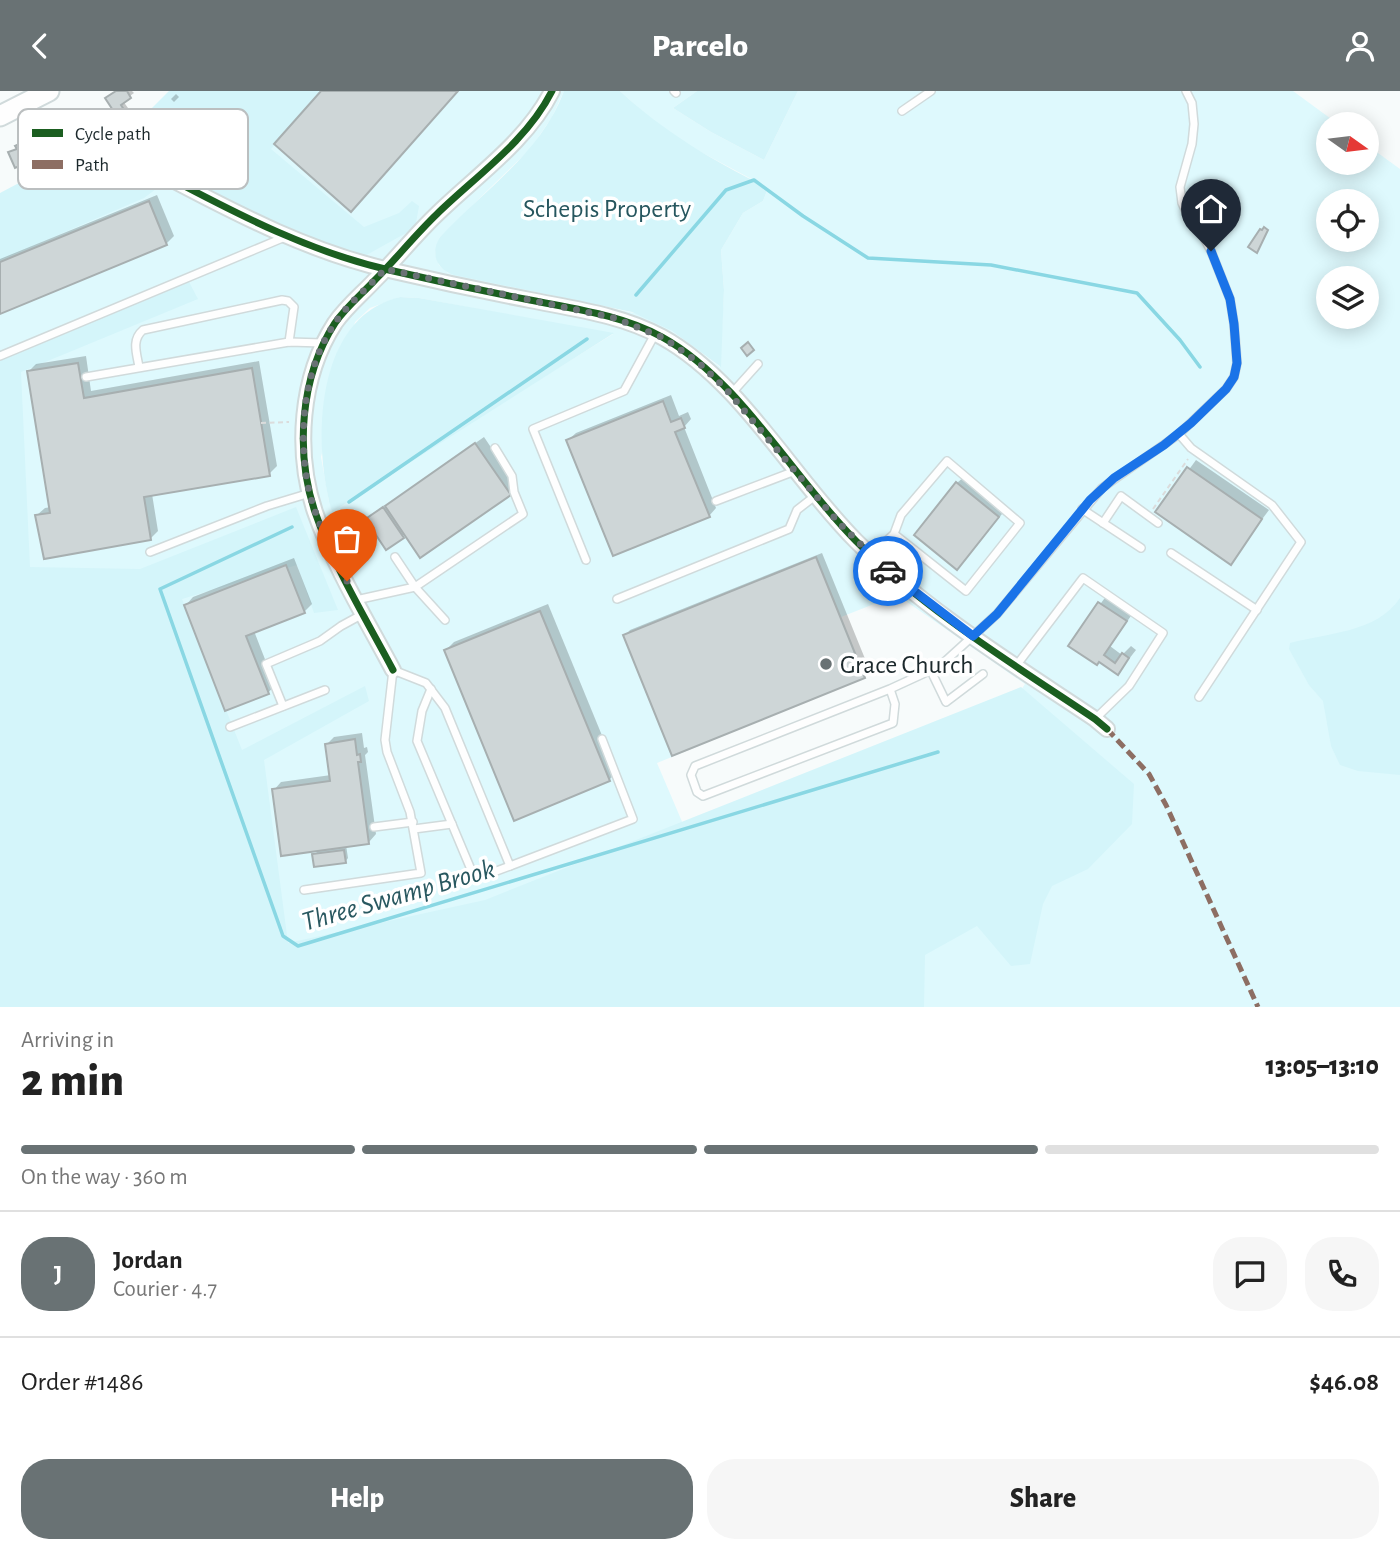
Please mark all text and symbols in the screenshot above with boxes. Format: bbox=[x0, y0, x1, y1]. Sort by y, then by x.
icon: back bbox=[21, 27, 59, 65]
icon: person bbox=[1341, 27, 1379, 65]
text: Parcelo bbox=[652, 30, 748, 62]
legend bbox=[18, 109, 248, 189]
north arrow bbox=[1316, 112, 1379, 175]
map controls bbox=[1316, 112, 1379, 329]
text: Cycle path bbox=[75, 125, 151, 144]
text: Path bbox=[75, 156, 109, 175]
pin bbox=[1181, 179, 1241, 251]
button: locate bbox=[1316, 189, 1379, 252]
icon: home bbox=[1192, 190, 1230, 228]
park label: Schepis Property bbox=[523, 196, 691, 222]
button: layers bbox=[1316, 266, 1379, 329]
pin bbox=[317, 509, 377, 581]
icon: bag bbox=[328, 520, 366, 558]
courier bbox=[853, 536, 923, 606]
icon: car bbox=[869, 552, 907, 590]
place label: Grace Church bbox=[840, 652, 973, 678]
marker: Grace Church bbox=[818, 656, 834, 672]
water label: Three Swamp Brook bbox=[299, 855, 498, 937]
text: Arriving in bbox=[21, 1029, 114, 1052]
text: 13:05–13:10 bbox=[1265, 1053, 1379, 1079]
text: 2 min bbox=[21, 1058, 124, 1104]
text: On the way · 360 m bbox=[21, 1166, 188, 1189]
button: chat bbox=[1213, 1237, 1287, 1311]
button: phone bbox=[1305, 1237, 1379, 1311]
text: Jordan bbox=[113, 1247, 183, 1273]
text: J bbox=[54, 1261, 62, 1287]
text: Courier · 4.7 bbox=[113, 1278, 217, 1301]
text: Order #1486 bbox=[21, 1369, 143, 1395]
text: $46.08 bbox=[1309, 1369, 1379, 1395]
button: Help bbox=[21, 1459, 693, 1539]
button: Share bbox=[707, 1459, 1379, 1539]

